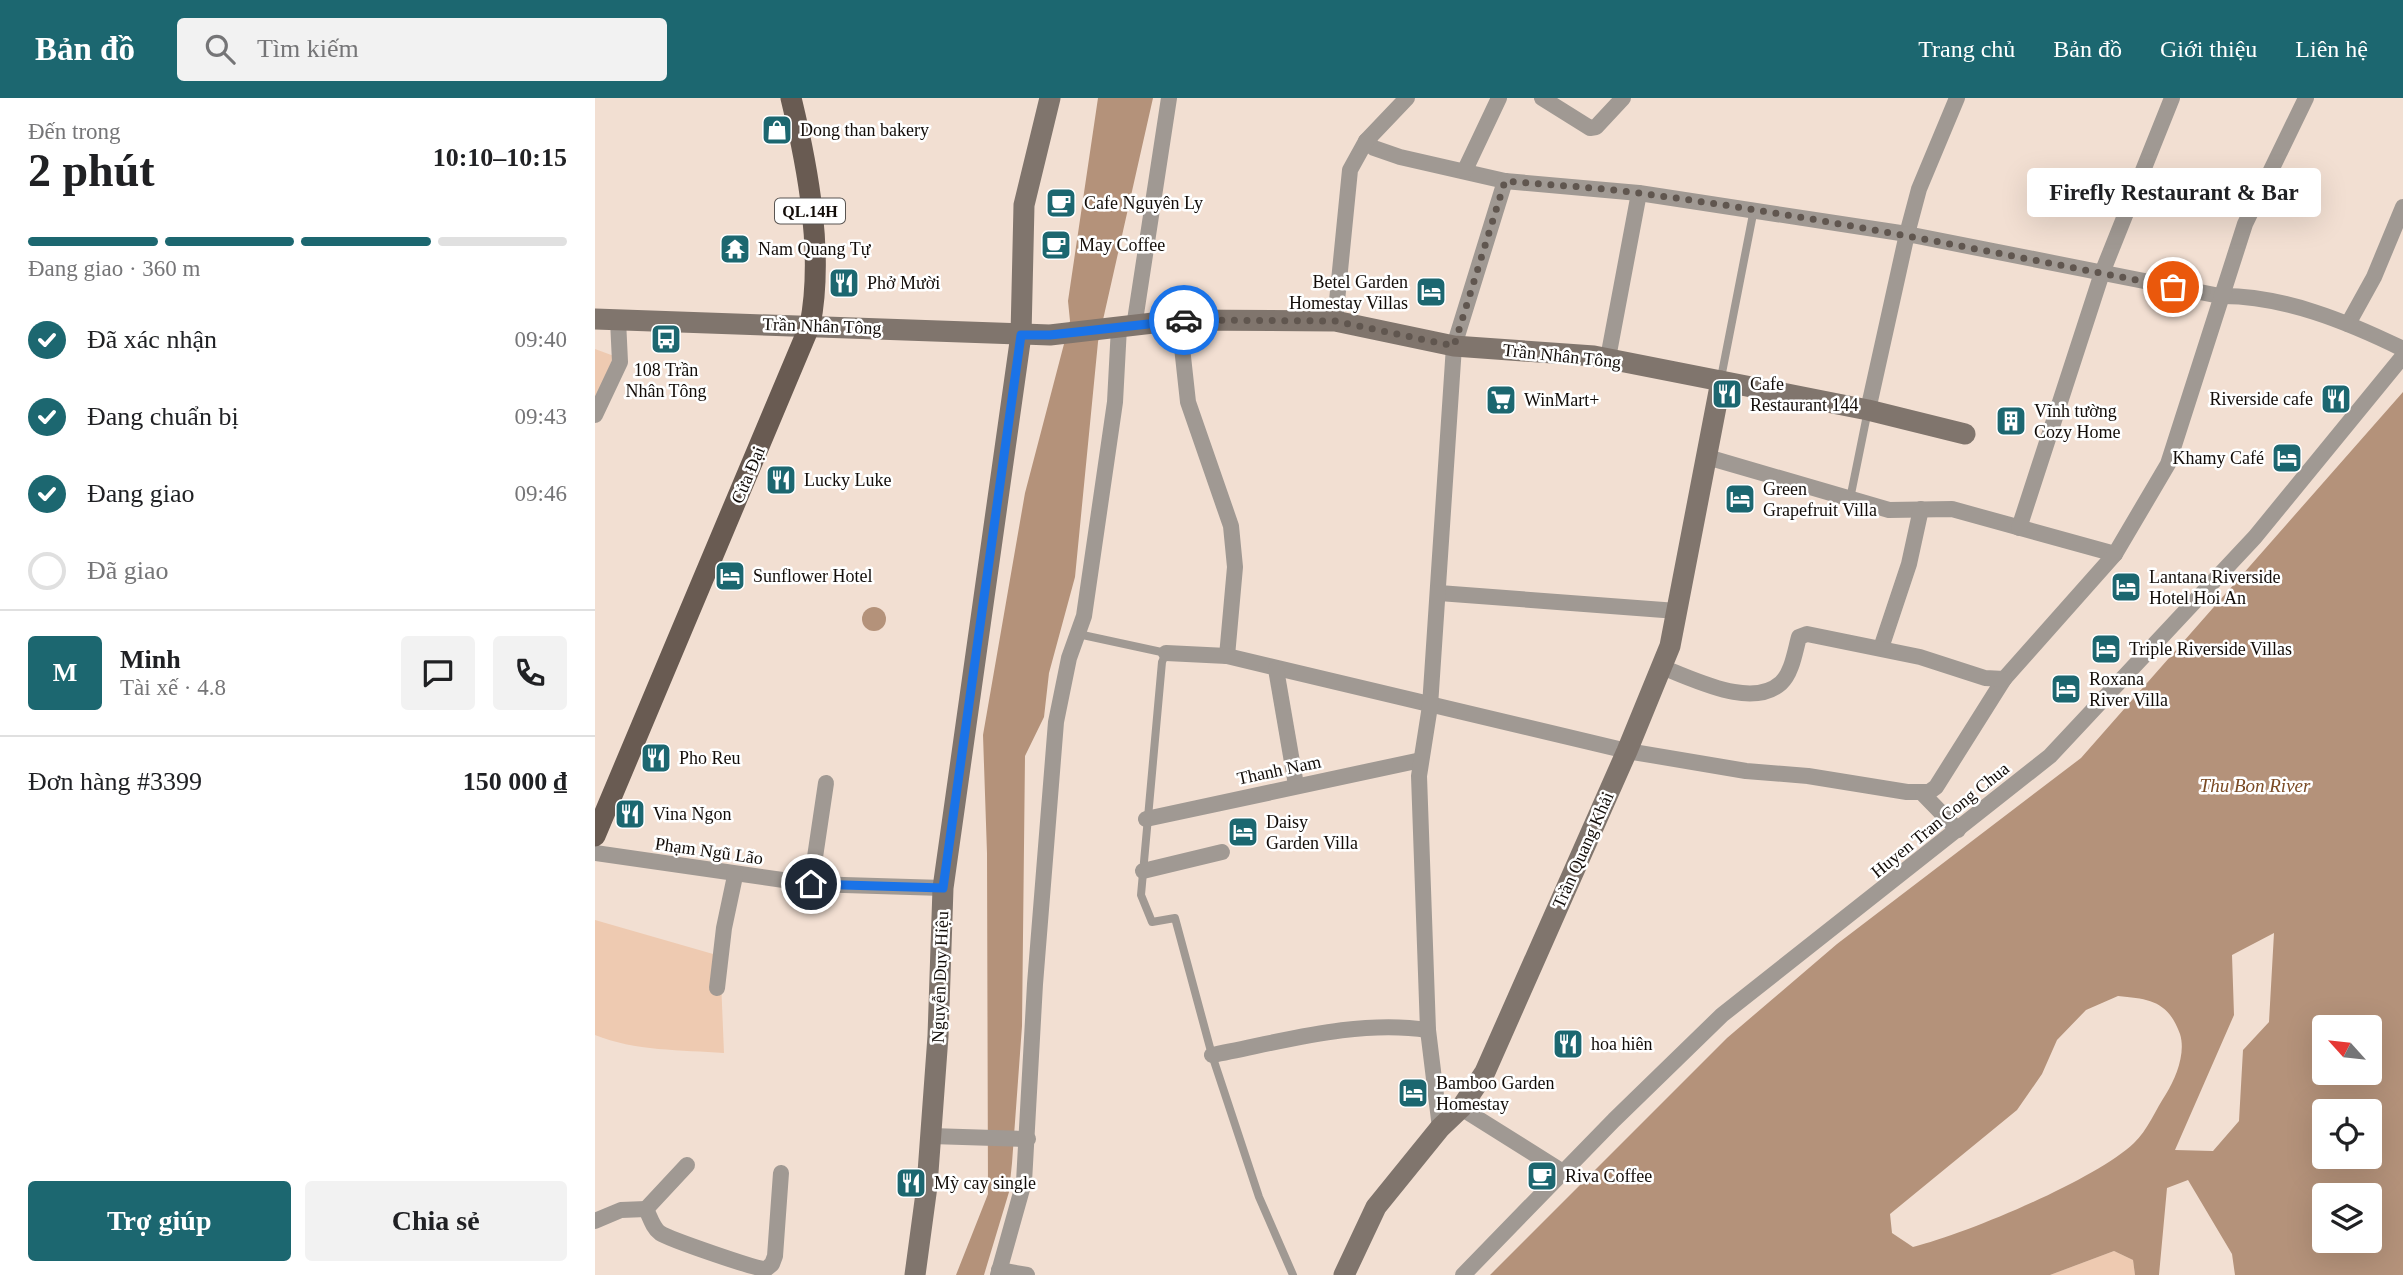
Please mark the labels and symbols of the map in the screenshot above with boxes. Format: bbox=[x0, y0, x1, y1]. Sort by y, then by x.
shop icon: Dong than bakery bbox=[760, 113, 794, 147]
place label: Dong than bakery bbox=[800, 120, 929, 140]
callout: Firefly Restaurant & Bar bbox=[2026, 168, 2320, 217]
cafe icon: Cafe Nguyên Ly bbox=[1044, 186, 1078, 220]
place label: Cafe Nguyên Ly bbox=[1084, 193, 1203, 213]
road number: QL.14H bbox=[775, 198, 845, 223]
cafe icon: May Coffee bbox=[1039, 228, 1073, 262]
temple icon: Nam Quang Tự bbox=[718, 232, 752, 266]
place label: May Coffee bbox=[1079, 235, 1165, 255]
place label: Nam Quang Tự bbox=[758, 239, 872, 259]
pin bbox=[2143, 257, 2203, 317]
restaurant icon: Phở Mười bbox=[827, 266, 861, 300]
place label: Betel Garden Homestay Villas bbox=[1289, 272, 1408, 313]
place label: Phở Mười bbox=[867, 273, 940, 293]
hotel icon: Betel Garden Homestay Villas bbox=[1414, 275, 1448, 309]
courier bbox=[1149, 285, 1219, 355]
street label: Trần Nhân Tông bbox=[762, 314, 882, 338]
bus stop icon: 108 Trần Nhân Tông bbox=[649, 322, 683, 356]
street label: Trần Nhân Tông bbox=[1502, 340, 1622, 372]
place label: 108 Trần Nhân Tông bbox=[625, 360, 707, 401]
place label: Cafe Restaurant 144 bbox=[1750, 374, 1858, 415]
restaurant icon: Cafe Restaurant 144 bbox=[1710, 377, 1744, 411]
restaurant icon: Riverside cafe bbox=[2319, 382, 2353, 416]
supermarket icon: WinMart+ bbox=[1484, 383, 1518, 417]
place label: Riverside cafe bbox=[2210, 389, 2313, 409]
place label: WinMart+ bbox=[1524, 390, 1599, 410]
place label: Vĩnh tường Cozy Home bbox=[2034, 401, 2120, 442]
building icon: Vĩnh tường Cozy Home bbox=[1994, 404, 2028, 438]
hotel icon: Khamy Café bbox=[2270, 441, 2304, 475]
street label: Cửa Đại bbox=[727, 443, 769, 507]
place label: Khamy Café bbox=[2173, 448, 2264, 468]
restaurant icon: Lucky Luke bbox=[764, 463, 798, 497]
place label: Lucky Luke bbox=[804, 470, 891, 490]
place label: Green Grapefruit Villa bbox=[1763, 479, 1877, 520]
hotel icon: Green Grapefruit Villa bbox=[1723, 482, 1757, 516]
hotel icon: Sunflower Hotel bbox=[713, 559, 747, 593]
place label: Sunflower Hotel bbox=[753, 566, 872, 586]
place label: Lantana Riverside Hotel Hoi An bbox=[2149, 567, 2280, 608]
hotel icon: Lantana Riverside Hotel Hoi An bbox=[2109, 570, 2143, 604]
hotel icon: Triple Riverside Villas bbox=[2089, 632, 2123, 666]
place label: Triple Riverside Villas bbox=[2129, 639, 2292, 659]
place label: Roxana River Villa bbox=[2089, 669, 2168, 710]
hotel icon: Roxana River Villa bbox=[2049, 672, 2083, 706]
restaurant icon: Pho Reu bbox=[639, 741, 673, 775]
place label: Pho Reu bbox=[679, 748, 741, 768]
street label: Thanh Nam bbox=[1235, 751, 1323, 789]
street label: Huyen Tran Cong Chua bbox=[1867, 758, 2013, 882]
water label: Thu Bon River bbox=[2200, 775, 2311, 796]
street label: Trần Quang Khải bbox=[1548, 789, 1618, 911]
restaurant icon: Vina Ngon bbox=[613, 797, 647, 831]
place label: Vina Ngon bbox=[653, 804, 731, 824]
place label: Daisy Garden Villa bbox=[1266, 812, 1358, 853]
hotel icon: Daisy Garden Villa bbox=[1226, 815, 1260, 849]
street label: Phạm Ngũ Lão bbox=[654, 834, 764, 868]
pin bbox=[781, 854, 841, 914]
street label: Nguyễn Duy Hiệu bbox=[928, 911, 952, 1043]
north arrow bbox=[2312, 1015, 2382, 1085]
restaurant icon: hoa hiên bbox=[1551, 1027, 1585, 1061]
place label: hoa hiên bbox=[1591, 1034, 1652, 1054]
place label: Bamboo Garden Homestay bbox=[1436, 1073, 1554, 1114]
hotel icon: Bamboo Garden Homestay bbox=[1396, 1076, 1430, 1110]
cafe icon: Riva Coffee bbox=[1525, 1159, 1559, 1193]
restaurant icon: Mỳ cay single bbox=[894, 1166, 928, 1200]
place label: Riva Coffee bbox=[1565, 1166, 1652, 1186]
place label: Mỳ cay single bbox=[934, 1173, 1036, 1193]

